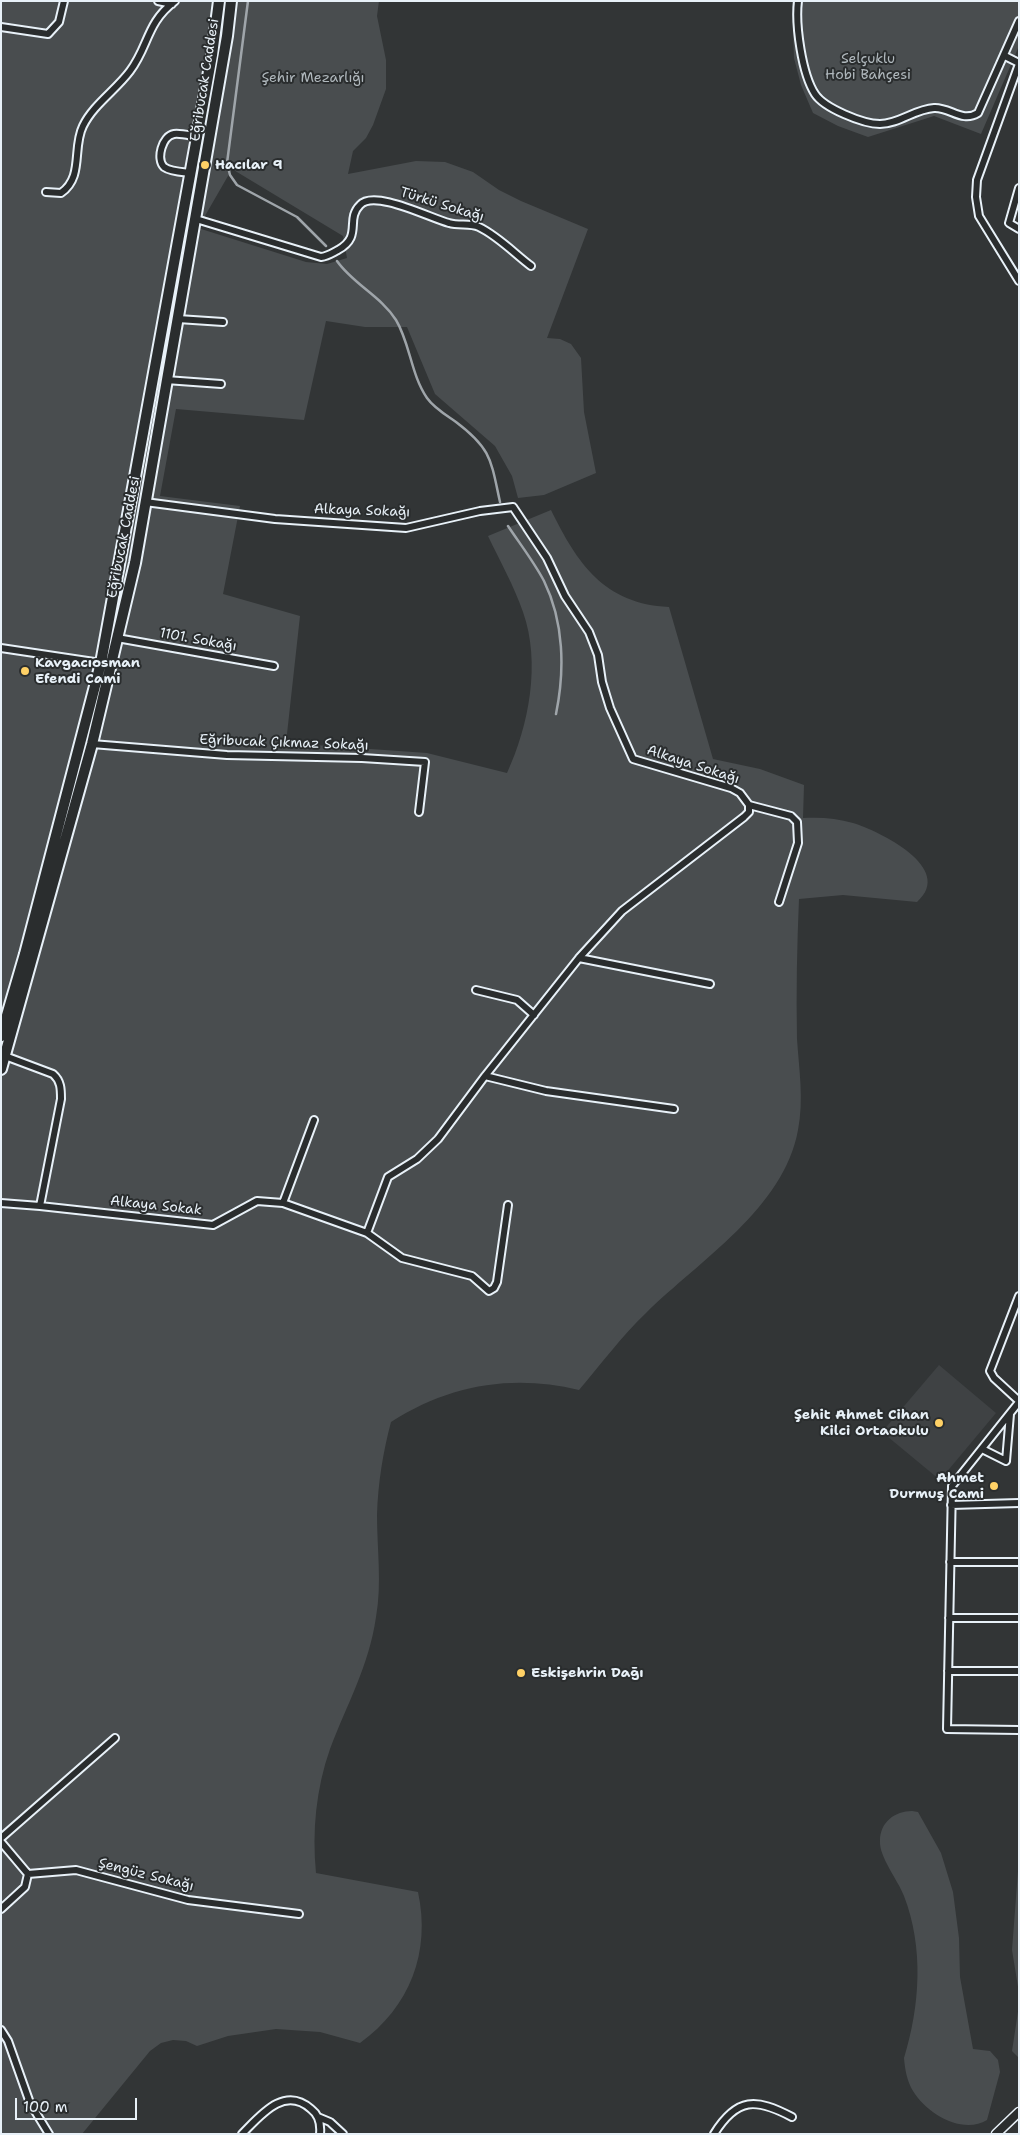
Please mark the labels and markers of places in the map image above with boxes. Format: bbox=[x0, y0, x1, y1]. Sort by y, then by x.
place label: Hacılar 9 bbox=[215, 157, 282, 173]
marker: Hacılar 9 bbox=[199, 159, 211, 171]
place label: Kavgacıosman Efendi Cami bbox=[35, 655, 140, 688]
marker: Kavgacıosman Efendi Cami bbox=[19, 665, 31, 677]
place label: Şehit Ahmet Cihan Kilci Ortaokulu bbox=[794, 1407, 929, 1440]
marker: Şehit Ahmet Cihan Kilci Ortaokulu bbox=[933, 1417, 945, 1429]
place label: Ahmet Durmuş Cami bbox=[889, 1470, 984, 1502]
marker: Ahmet Durmuş Cami bbox=[988, 1480, 1000, 1492]
place label: Eskişehrin Dağı bbox=[531, 1665, 644, 1681]
marker: Eskişehrin Dağı bbox=[515, 1667, 527, 1679]

